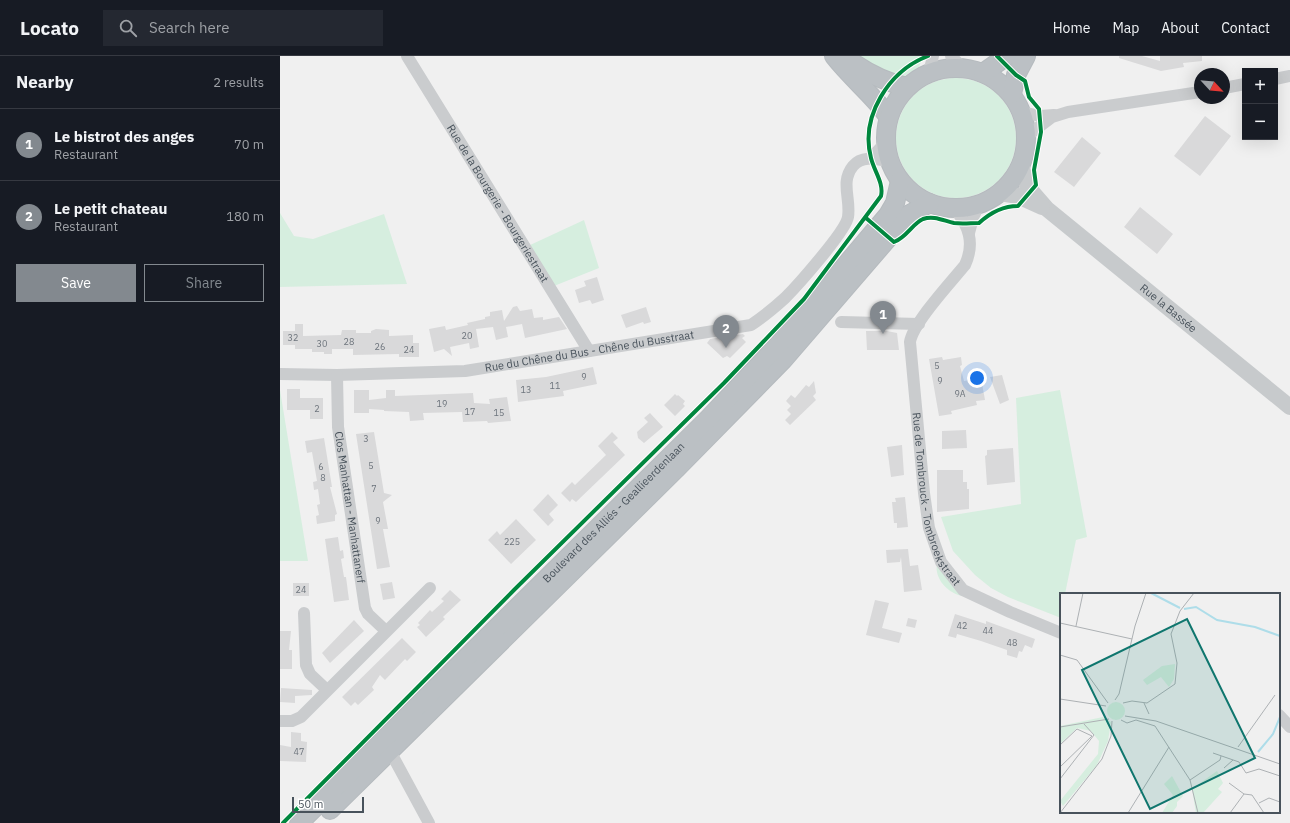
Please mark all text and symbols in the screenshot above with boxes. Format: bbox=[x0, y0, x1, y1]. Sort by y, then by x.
search box bbox=[103, 10, 383, 46]
text: Locato bbox=[20, 16, 79, 40]
icon: search bbox=[117, 17, 139, 39]
text: Search here bbox=[149, 18, 229, 37]
text: Home bbox=[1053, 19, 1090, 37]
text: Map bbox=[1112, 19, 1139, 37]
text: About bbox=[1161, 19, 1199, 37]
text: Contact bbox=[1221, 19, 1270, 37]
north arrow bbox=[1194, 68, 1230, 104]
map controls bbox=[1242, 68, 1278, 140]
button: + bbox=[1242, 68, 1278, 104]
text: Nearby bbox=[16, 71, 74, 93]
text: 2 results bbox=[213, 74, 264, 91]
button: − bbox=[1242, 104, 1278, 140]
street label: Rue de la Bourgerie - Bourgeriestraat bbox=[444, 122, 552, 285]
text: Le bistrot des anges bbox=[54, 127, 194, 146]
text: 1 bbox=[25, 136, 33, 153]
text: 70 m bbox=[234, 136, 264, 153]
text: Restaurant bbox=[54, 146, 118, 163]
text: Le petit chateau bbox=[54, 199, 167, 218]
text: 2 bbox=[25, 208, 33, 225]
text: 180 m bbox=[226, 208, 264, 225]
text: Restaurant bbox=[54, 218, 118, 235]
button: Save bbox=[16, 264, 136, 302]
button: Share bbox=[144, 264, 264, 302]
street label: Rue la Bassée bbox=[1137, 281, 1200, 335]
pin: 1 bbox=[870, 301, 896, 334]
pin: 2 bbox=[713, 315, 739, 348]
street label: Rue du Chêne du Bus - Chêne du Busstraat bbox=[484, 327, 695, 375]
house number: 20 bbox=[462, 330, 472, 341]
house number: 32 bbox=[288, 332, 298, 343]
house number: 28 bbox=[344, 336, 354, 347]
house number: 30 bbox=[317, 338, 327, 349]
house number: 26 bbox=[375, 341, 385, 352]
house number: 24 bbox=[404, 344, 414, 355]
house number: 5 bbox=[934, 360, 940, 371]
your location bbox=[967, 368, 987, 388]
house number: 9 bbox=[581, 371, 587, 382]
house number: 9 bbox=[937, 375, 943, 386]
house number: 11 bbox=[550, 380, 560, 391]
house number: 13 bbox=[521, 384, 531, 395]
house number: 9A bbox=[954, 388, 966, 399]
house number: 19 bbox=[437, 398, 447, 409]
house number: 2 bbox=[314, 403, 320, 414]
house number: 17 bbox=[465, 406, 475, 417]
house number: 15 bbox=[494, 407, 504, 418]
street label: Rue de Tombrouck - Tombroekstraat bbox=[910, 412, 964, 588]
street label: Clos Manhattan - Manhattanerf bbox=[332, 430, 368, 584]
house number: 3 bbox=[363, 433, 369, 444]
street label: Boulevard des Alliés - Geallieerdenlaan bbox=[540, 439, 687, 586]
house number: 5 bbox=[368, 460, 374, 471]
house number: 6 bbox=[318, 461, 324, 472]
house number: 8 bbox=[320, 472, 326, 483]
house number: 7 bbox=[371, 483, 377, 494]
house number: 9 bbox=[375, 515, 381, 526]
house number: 225 bbox=[504, 536, 520, 547]
house number: 24 bbox=[296, 584, 306, 595]
inset map bbox=[1060, 593, 1280, 813]
house number: 42 bbox=[957, 620, 967, 631]
house number: 44 bbox=[983, 625, 993, 636]
house number: 48 bbox=[1007, 637, 1017, 648]
house number: 47 bbox=[294, 746, 304, 757]
scale bar bbox=[292, 795, 364, 814]
text: 50 m bbox=[298, 797, 323, 811]

